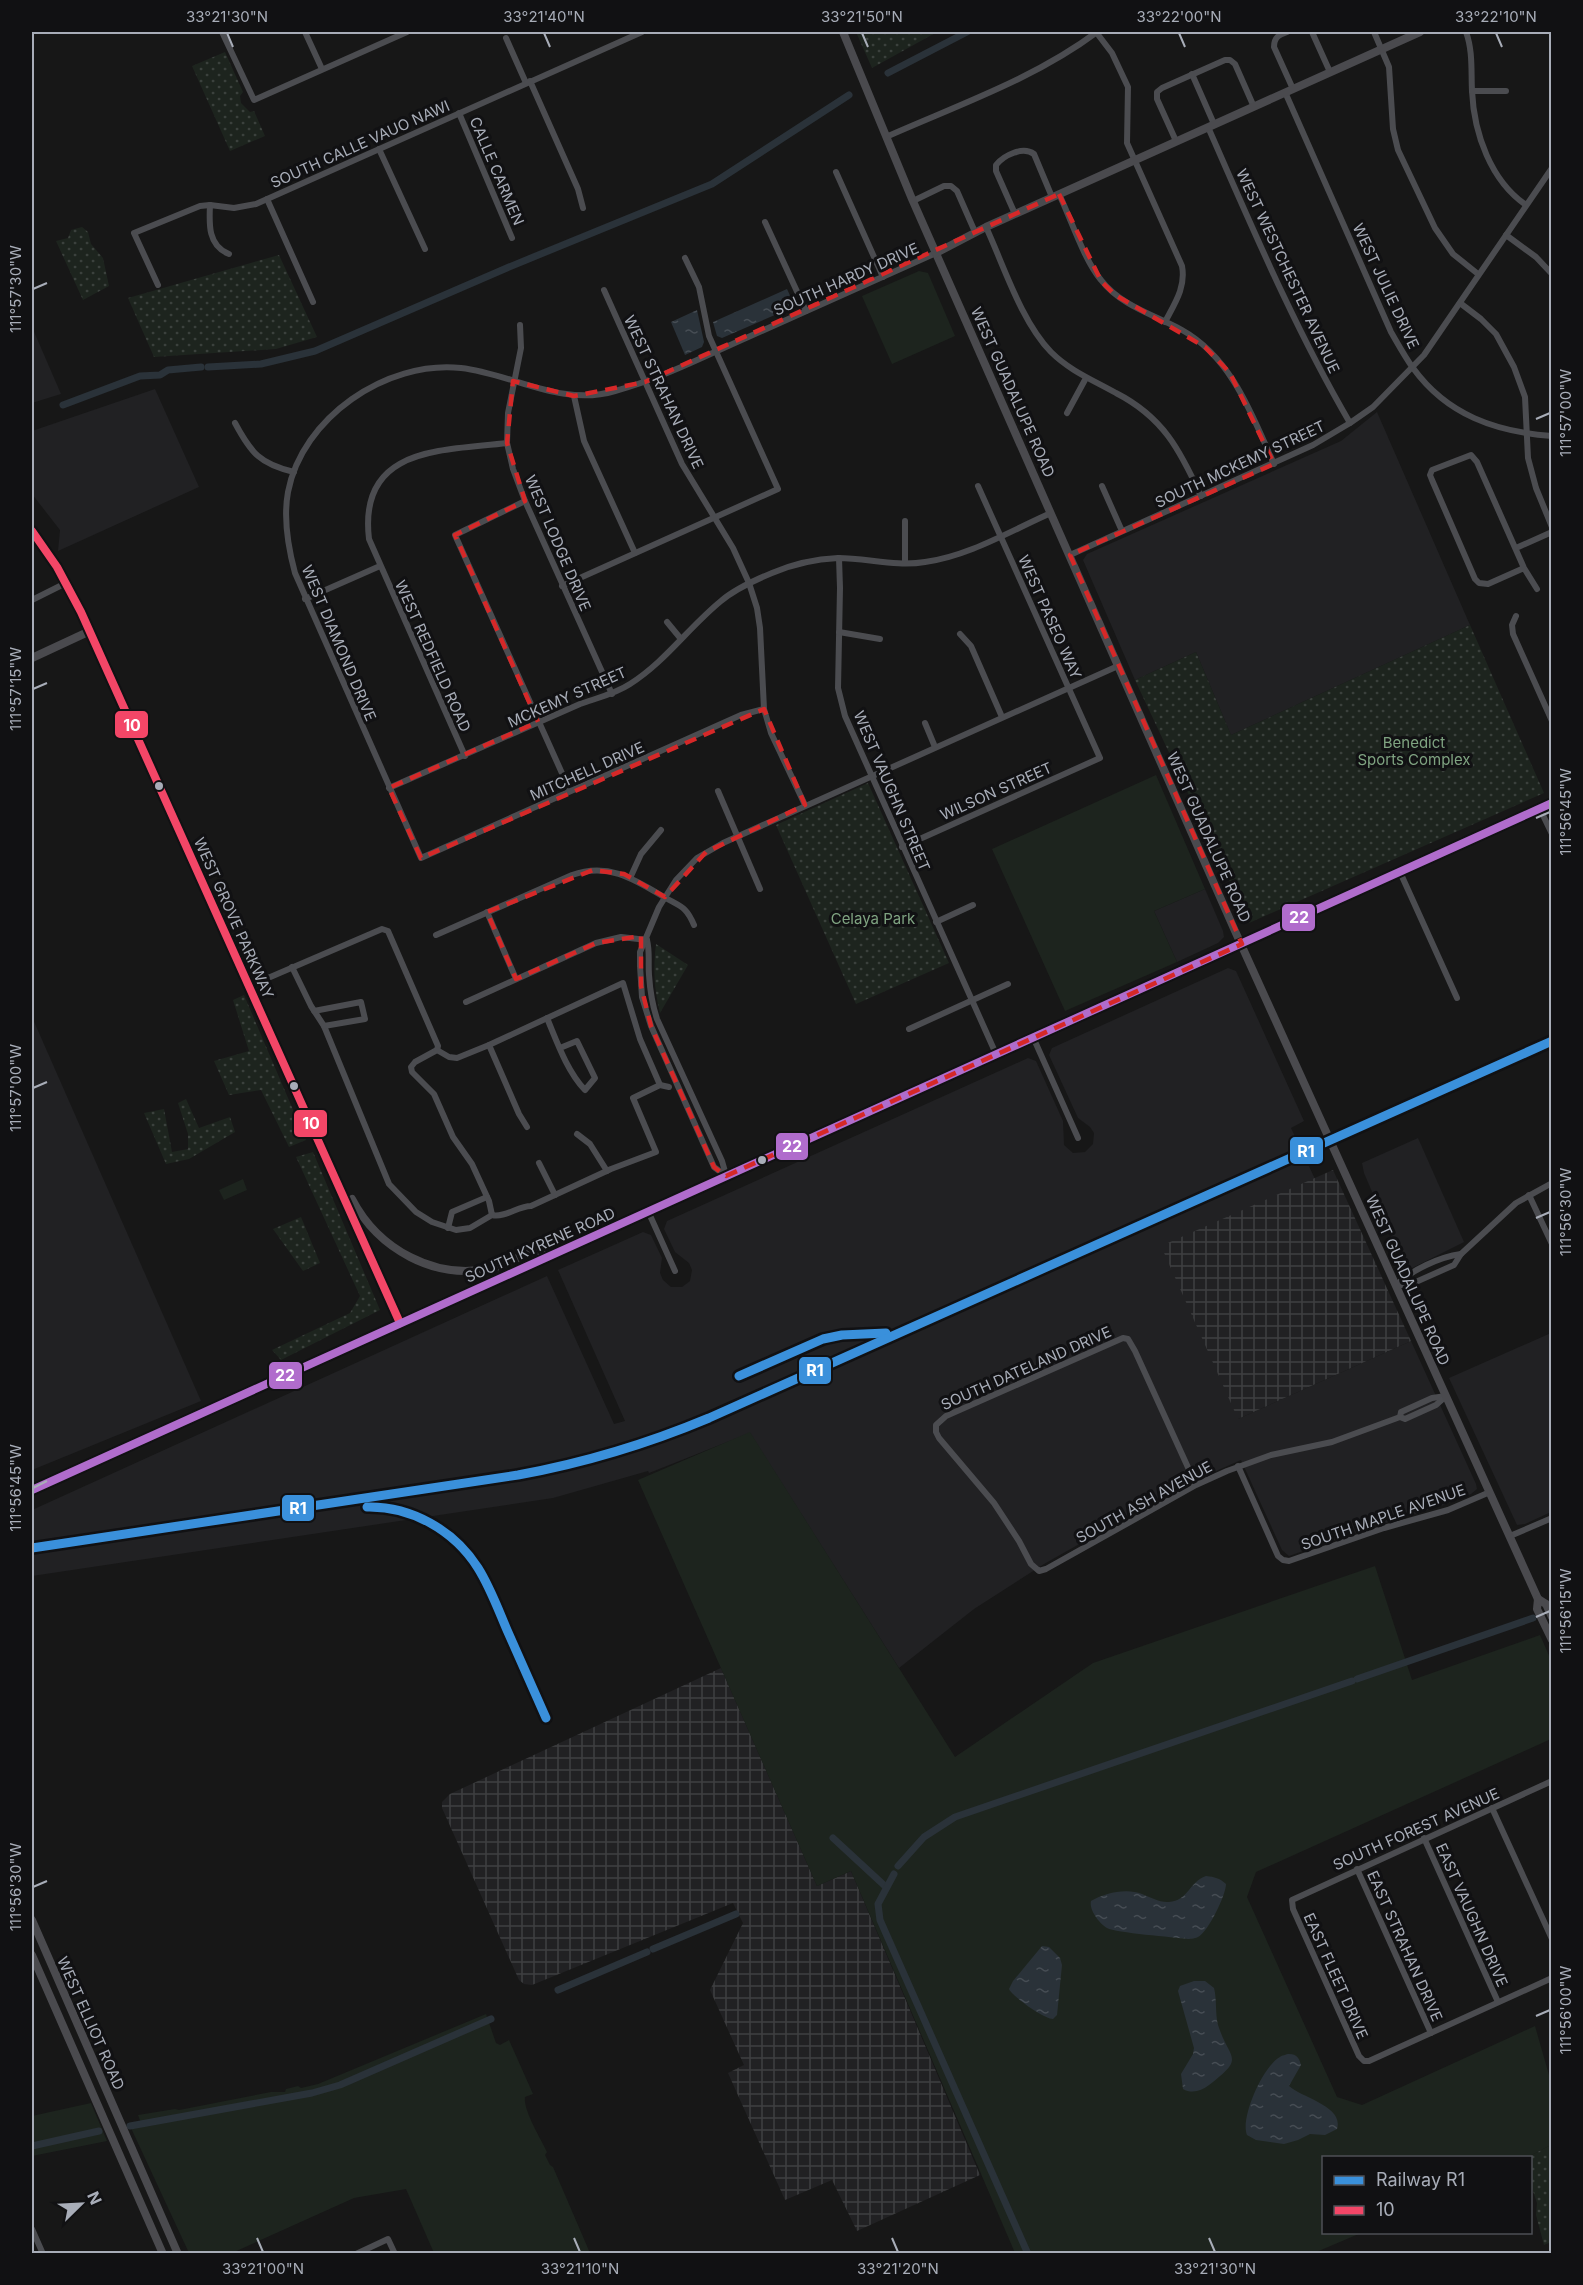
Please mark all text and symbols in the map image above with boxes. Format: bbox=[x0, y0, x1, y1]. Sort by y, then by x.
text: 33°21'30"N bbox=[186, 7, 268, 26]
text: 33°21'40"N bbox=[503, 7, 585, 26]
text: 33°21'50"N bbox=[821, 7, 903, 26]
text: 33°22'00"N bbox=[1136, 7, 1222, 26]
text: 33°22'10"N bbox=[1455, 7, 1537, 26]
street label: SOUTH CALLE VAUO NAWI bbox=[267, 96, 453, 192]
street label: CALLE CARMEN bbox=[466, 114, 528, 228]
street label: WEST WESTCHESTER AVENUE bbox=[1232, 166, 1344, 376]
street label: WEST JULIE DRIVE bbox=[1349, 220, 1423, 352]
street label: SOUTH HARDY DRIVE bbox=[770, 238, 922, 320]
text: 111°57'30"W bbox=[6, 245, 25, 333]
street label: WEST GUADALUPE ROAD bbox=[967, 304, 1059, 480]
street label: WEST STRAHAN DRIVE bbox=[620, 312, 708, 472]
text: 111°57'00"W bbox=[1556, 369, 1575, 457]
street label: SOUTH MCKEMY STREET bbox=[1152, 416, 1328, 512]
street label: WEST LODGE DRIVE bbox=[521, 472, 595, 614]
street label: WEST PASEO WAY bbox=[1014, 552, 1086, 682]
street label: WEST DIAMOND DRIVE bbox=[297, 562, 381, 724]
street label: WEST REDFIELD ROAD bbox=[391, 577, 475, 735]
text: 111°57'15"W bbox=[6, 647, 25, 731]
street label: MCKEMY STREET bbox=[505, 662, 629, 732]
street label: WEST VAUGHN STREET bbox=[850, 708, 934, 874]
line badge: 10 bbox=[114, 710, 149, 739]
text: 10 bbox=[123, 715, 141, 735]
park label: Benedict Sports Complex bbox=[1357, 733, 1471, 769]
street label: MITCHELL DRIVE bbox=[527, 737, 647, 805]
street label: WEST GUADALUPE ROAD bbox=[1163, 749, 1255, 925]
street label: WILSON STREET bbox=[937, 758, 1055, 824]
text: 111°56'45"W bbox=[1556, 768, 1575, 856]
unlabelled marker bbox=[153, 780, 165, 792]
street label: WEST GROVE PARKWAY bbox=[190, 834, 278, 1002]
line badge: 22 bbox=[1281, 903, 1316, 932]
text: 22 bbox=[1289, 907, 1309, 927]
park label: Celaya Park bbox=[831, 909, 916, 928]
text: 111°57'00"W bbox=[6, 1044, 25, 1132]
unlabelled marker bbox=[288, 1080, 300, 1092]
line badge: 10 bbox=[293, 1109, 328, 1138]
text: 10 bbox=[302, 1113, 320, 1133]
line badge: 22 bbox=[775, 1132, 809, 1161]
text: 22 bbox=[782, 1136, 802, 1156]
line badge: R1 bbox=[1289, 1136, 1324, 1165]
text: R1 bbox=[1297, 1141, 1315, 1161]
unlabelled marker bbox=[756, 1154, 768, 1166]
text: 111°56'30"W bbox=[1556, 1168, 1575, 1256]
street label: WEST GUADALUPE ROAD bbox=[1362, 1192, 1454, 1368]
street label: SOUTH KYRENE ROAD bbox=[462, 1203, 618, 1287]
street label: SOUTH DATELAND DRIVE bbox=[938, 1322, 1114, 1414]
line badge: R1 bbox=[798, 1356, 832, 1385]
text: R1 bbox=[806, 1360, 824, 1380]
line badge: 22 bbox=[268, 1361, 303, 1390]
text: 22 bbox=[275, 1365, 295, 1385]
text: 111°56'45"W bbox=[6, 1444, 25, 1532]
street label: SOUTH ASH AVENUE bbox=[1073, 1457, 1215, 1547]
street label: SOUTH MAPLE AVENUE bbox=[1298, 1480, 1468, 1554]
line badge: R1 bbox=[281, 1494, 315, 1522]
text: R1 bbox=[289, 1498, 307, 1518]
text: 111°56'15"W bbox=[1556, 1568, 1575, 1654]
street label: SOUTH FOREST AVENUE bbox=[1330, 1784, 1502, 1874]
street label: EAST VAUGHN DRIVE bbox=[1432, 1840, 1512, 1990]
text: 111°56'30"W bbox=[6, 1843, 25, 1931]
street label: EAST STRAHAN DRIVE bbox=[1363, 1868, 1447, 2024]
street label: EAST FLEET DRIVE bbox=[1300, 1910, 1372, 2042]
street label: WEST ELLIOT ROAD bbox=[53, 1953, 129, 2093]
text: 111°56'00"W bbox=[1556, 1965, 1575, 2054]
legend bbox=[1322, 2156, 1532, 2234]
text: Railway R1 bbox=[1376, 2169, 1465, 2190]
north arrow bbox=[51, 2174, 111, 2234]
text: N bbox=[83, 2188, 106, 2208]
text: 10 bbox=[1376, 2199, 1395, 2220]
text: 33°21'00"N bbox=[222, 2259, 304, 2278]
text: 33°21'10"N bbox=[541, 2259, 619, 2278]
text: 33°21'20"N bbox=[857, 2259, 939, 2278]
text: 33°21'30"N bbox=[1174, 2259, 1256, 2278]

